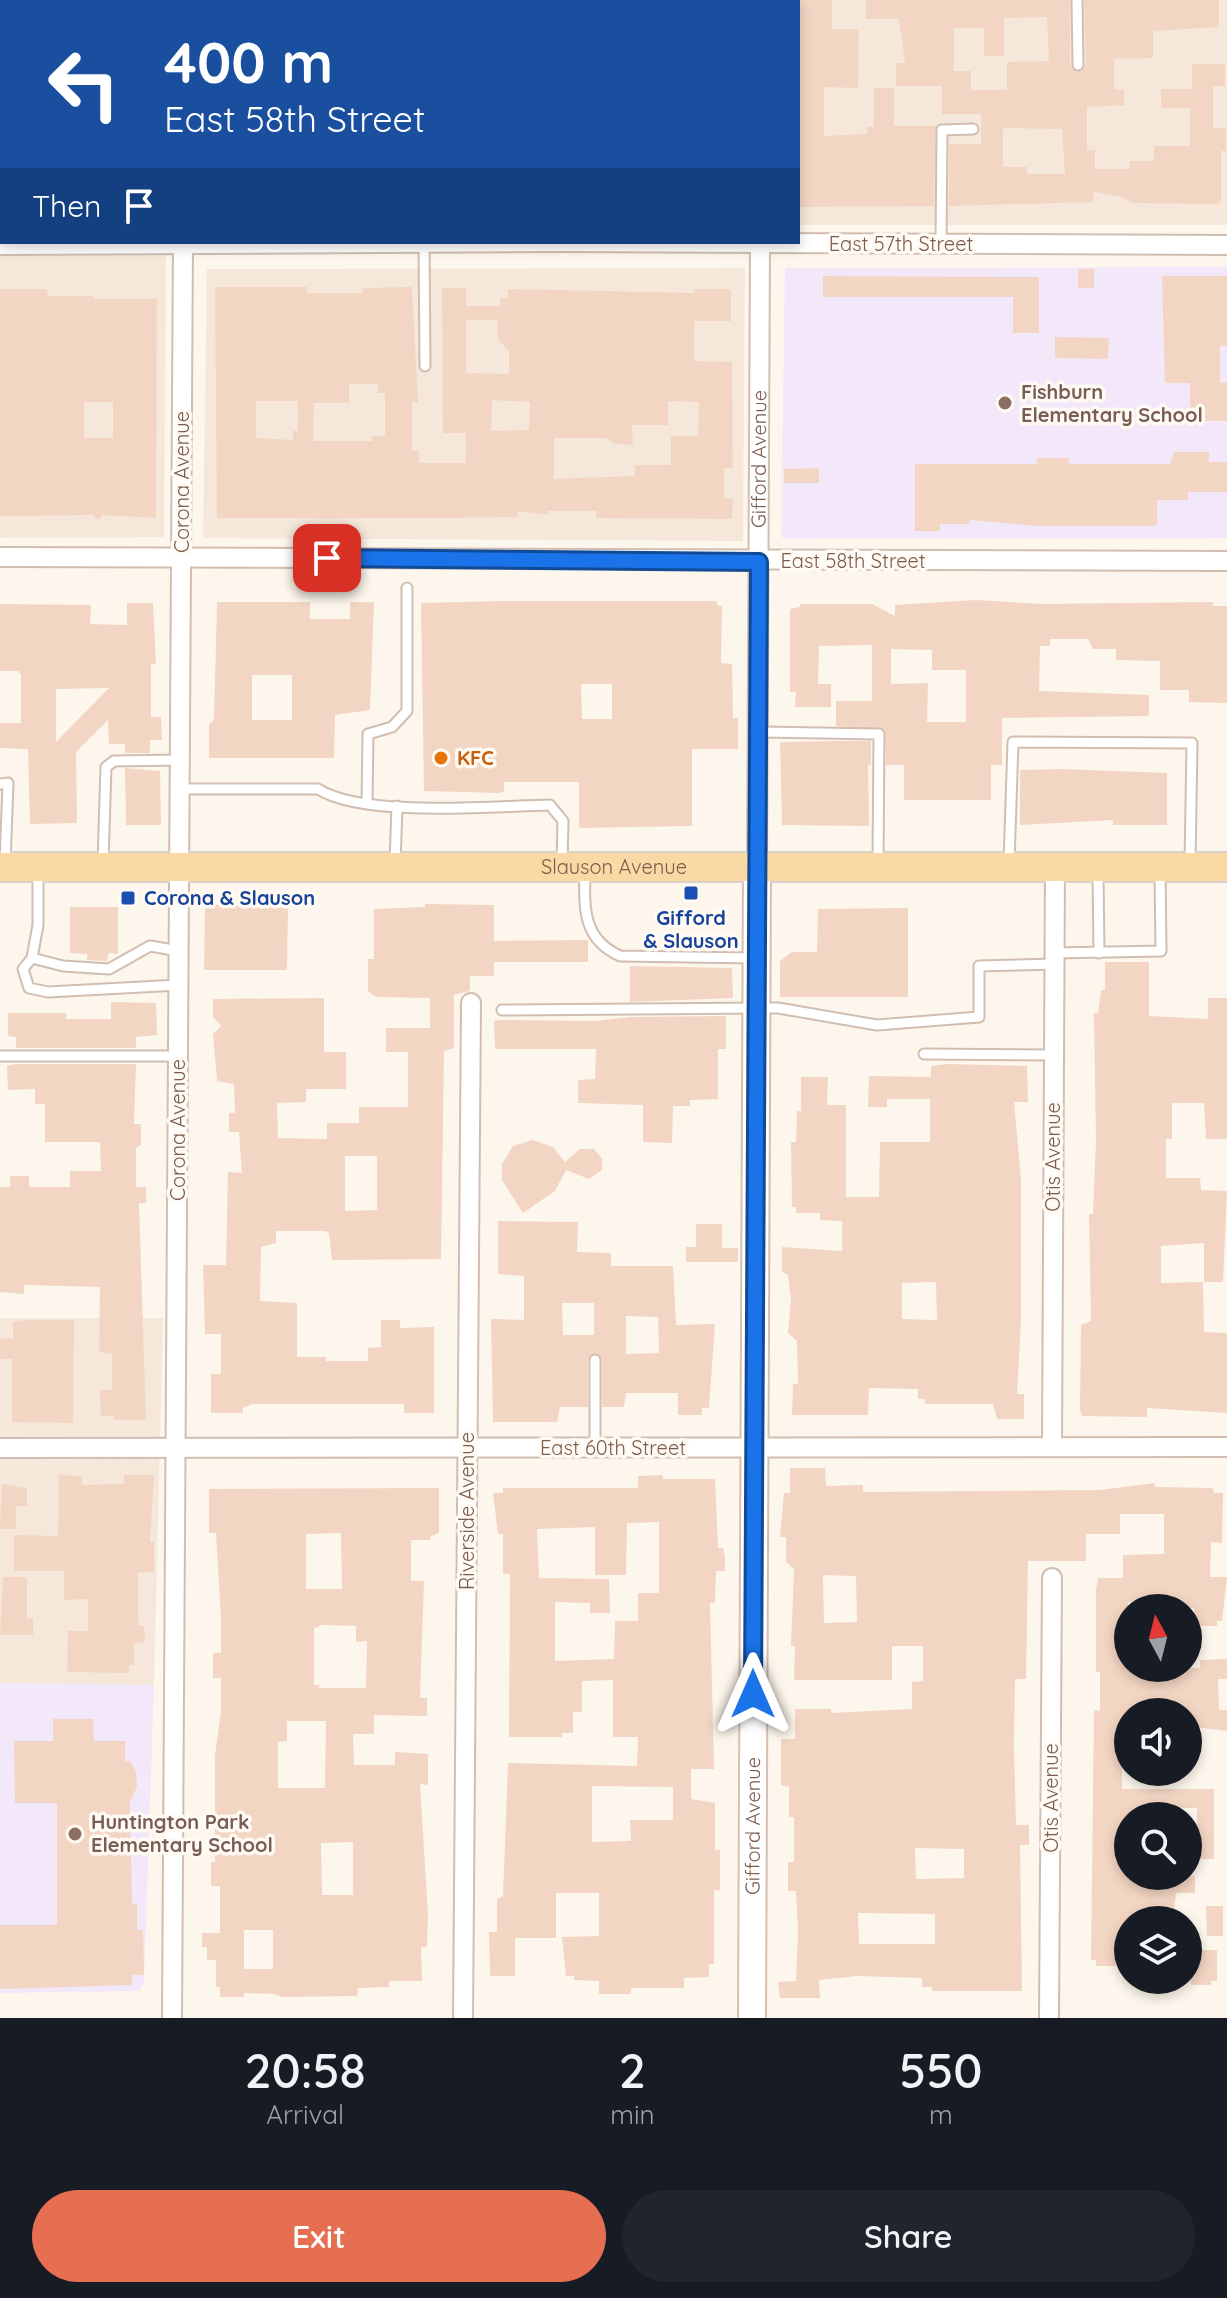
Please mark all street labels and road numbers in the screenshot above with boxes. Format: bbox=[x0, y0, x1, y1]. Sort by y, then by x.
street label: East 57th Street bbox=[829, 231, 973, 256]
street label: Gifford Avenue bbox=[746, 390, 771, 528]
street label: Corona Avenue bbox=[169, 411, 194, 553]
street label: East 58th Street bbox=[780, 548, 926, 573]
street label: Slauson Avenue bbox=[541, 854, 687, 879]
street label: Corona Avenue bbox=[165, 1059, 190, 1201]
street label: Otis Avenue bbox=[1040, 1102, 1065, 1212]
street label: Riverside Avenue bbox=[454, 1432, 479, 1590]
street label: East 60th Street bbox=[540, 1435, 686, 1460]
street label: Otis Avenue bbox=[1038, 1743, 1063, 1853]
street label: Gifford Avenue bbox=[740, 1757, 765, 1895]

